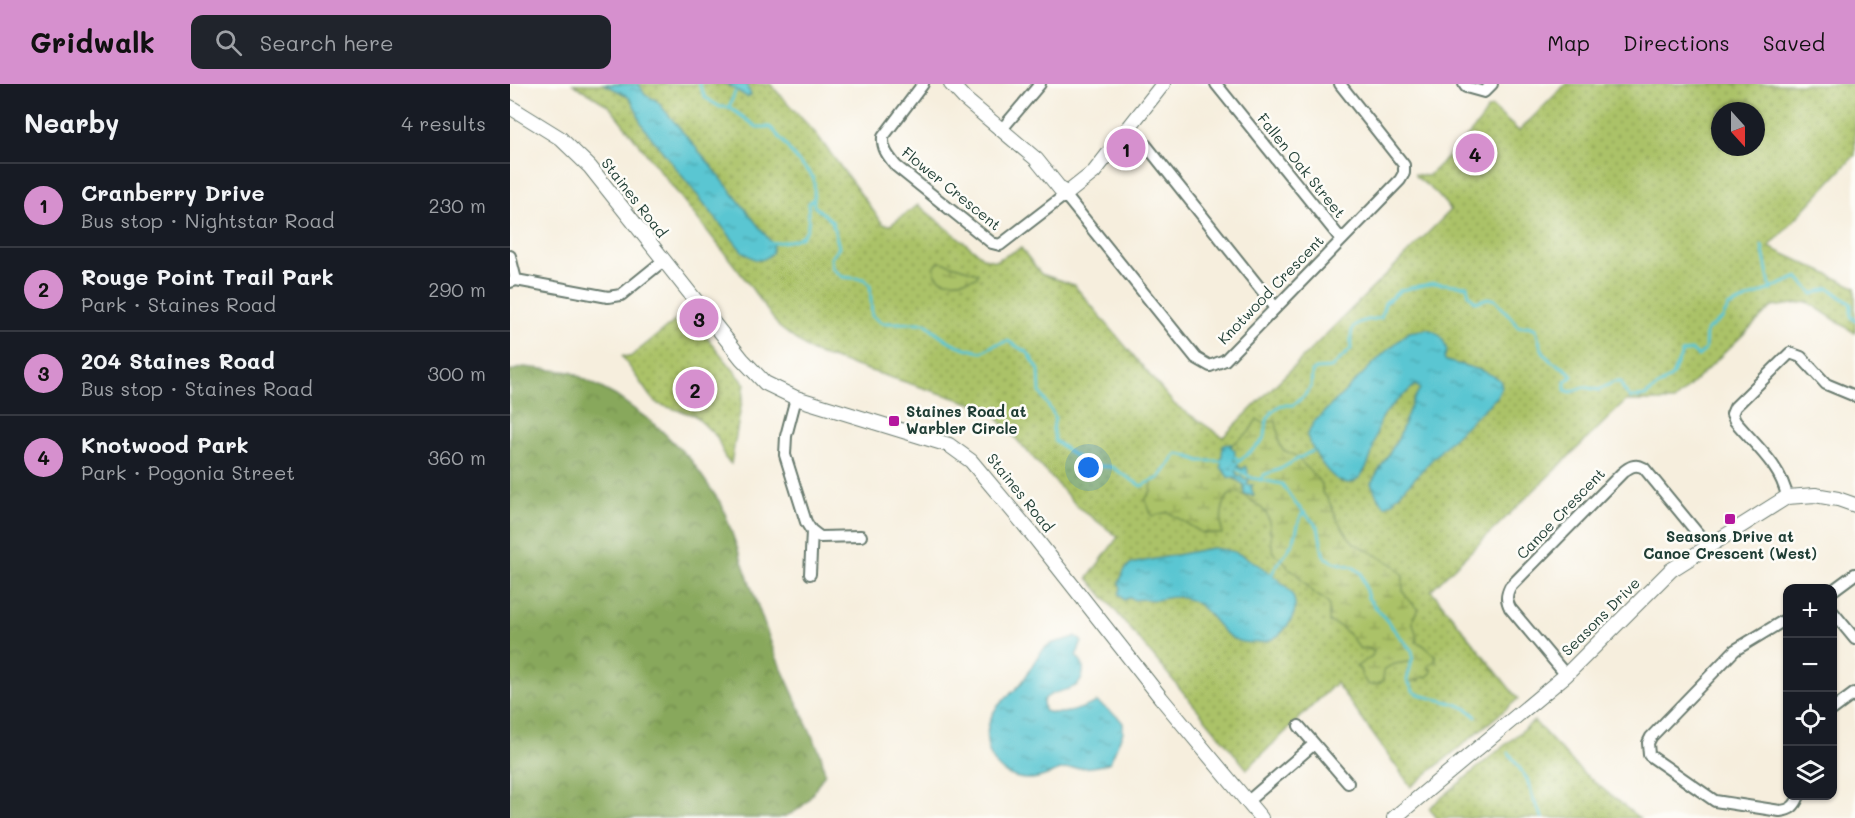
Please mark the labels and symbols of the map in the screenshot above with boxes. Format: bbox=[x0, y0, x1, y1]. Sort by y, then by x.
north arrow bbox=[1711, 102, 1765, 156]
street label: Fallen Oak Street bbox=[1253, 109, 1350, 222]
pin: 1 bbox=[1106, 126, 1146, 170]
pin: 4 bbox=[1456, 130, 1494, 176]
street label: Flower Crescent bbox=[898, 142, 1005, 234]
street label: Staines Road bbox=[597, 153, 672, 241]
street label: Knotwood Crescent bbox=[1213, 230, 1328, 348]
pin: 3 bbox=[680, 296, 718, 340]
pin: 2 bbox=[676, 366, 714, 412]
place label: Staines Road at Warbler Circle bbox=[906, 401, 1027, 438]
marker: Staines Road at Warbler Circle bbox=[887, 414, 901, 428]
street label: Staines Road bbox=[983, 449, 1059, 536]
your location bbox=[1074, 453, 1103, 482]
street label: Canoe Crescent bbox=[1512, 463, 1609, 563]
marker: Seasons Drive at Canoe Crescent (West) bbox=[1723, 512, 1737, 526]
place label: Seasons Drive at Canoe Crescent (West) bbox=[1643, 526, 1817, 563]
street label: Seasons Drive bbox=[1557, 573, 1644, 660]

